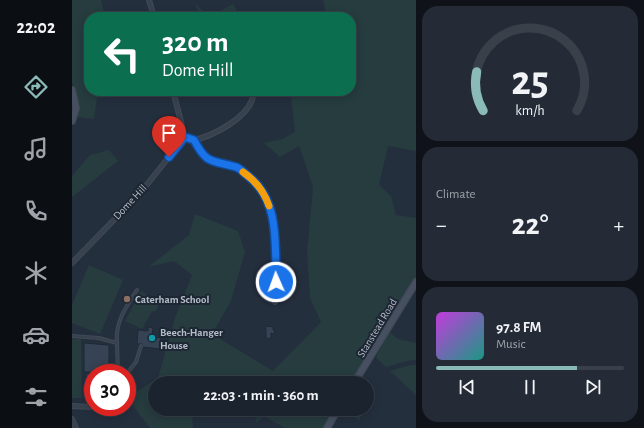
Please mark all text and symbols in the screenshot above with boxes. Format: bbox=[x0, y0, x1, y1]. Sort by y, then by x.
text: 22:02 bbox=[17, 19, 55, 37]
icon: left bbox=[96, 28, 148, 80]
text: 320 m bbox=[162, 29, 229, 57]
text: 25 bbox=[511, 61, 549, 102]
text: Dome Hill bbox=[162, 62, 234, 80]
icon: directions bbox=[22, 73, 50, 101]
text: km/h bbox=[515, 104, 545, 118]
pin bbox=[152, 116, 186, 157]
icon: arrive bbox=[158, 122, 180, 144]
icon: music bbox=[22, 135, 50, 163]
street label: Dome Hill bbox=[111, 182, 149, 222]
text: Climate bbox=[436, 188, 475, 201]
icon: phone bbox=[22, 197, 50, 225]
text: 22° bbox=[511, 210, 549, 240]
text: − bbox=[436, 214, 447, 236]
text: + bbox=[613, 214, 624, 236]
icon: climate bbox=[22, 259, 50, 287]
position arrow bbox=[255, 261, 297, 303]
marker: Caterham School bbox=[122, 294, 132, 304]
place label: Caterham School bbox=[135, 294, 209, 305]
street label: Stanstead Road bbox=[355, 296, 399, 359]
text: 97.8 FM bbox=[496, 320, 541, 335]
icon: car bbox=[22, 321, 50, 349]
place label: Beech-Hanger House bbox=[160, 327, 223, 351]
marker: Beech-Hanger House bbox=[147, 333, 157, 343]
text: Music bbox=[496, 338, 526, 351]
speed limit sign: 30 bbox=[84, 364, 136, 416]
icon: previous bbox=[456, 376, 478, 398]
icon: pause bbox=[519, 376, 541, 398]
icon: next bbox=[582, 376, 604, 398]
icon: filters bbox=[22, 383, 50, 411]
text: 22:03 · 1 min · 360 m bbox=[203, 388, 319, 403]

